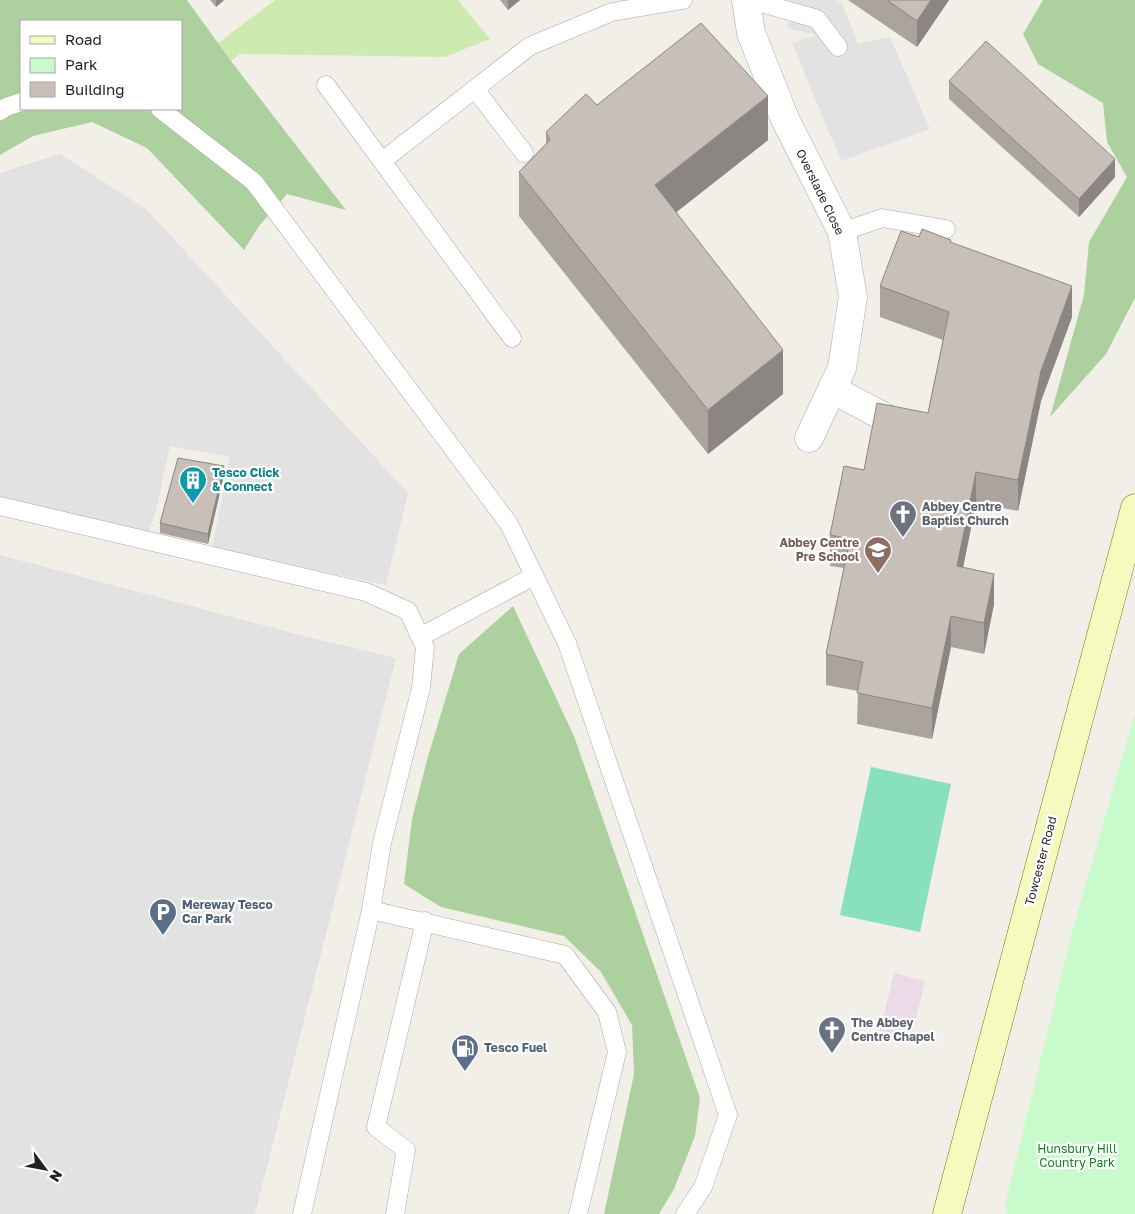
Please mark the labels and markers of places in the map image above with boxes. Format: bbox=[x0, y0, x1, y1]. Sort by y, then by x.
building icon: Tesco Click & Connect bbox=[178, 465, 208, 504]
place label: Tesco Click & Connect bbox=[212, 465, 279, 494]
church icon: Abbey Centre Baptist Church bbox=[888, 499, 918, 538]
place label: Abbey Centre Baptist Church bbox=[922, 499, 1009, 528]
place label: Abbey Centre Pre School bbox=[779, 535, 859, 564]
school or university icon: Abbey Centre Pre School bbox=[863, 535, 893, 574]
parking icon: Mereway Tesco Car Park bbox=[148, 897, 178, 936]
place label: Mereway Tesco Car Park bbox=[182, 897, 273, 926]
church icon: The Abbey Centre Chapel bbox=[817, 1015, 847, 1054]
place label: The Abbey Centre Chapel bbox=[851, 1015, 934, 1044]
fuel station icon: Tesco Fuel bbox=[450, 1033, 480, 1072]
place label: Tesco Fuel bbox=[484, 1040, 547, 1055]

